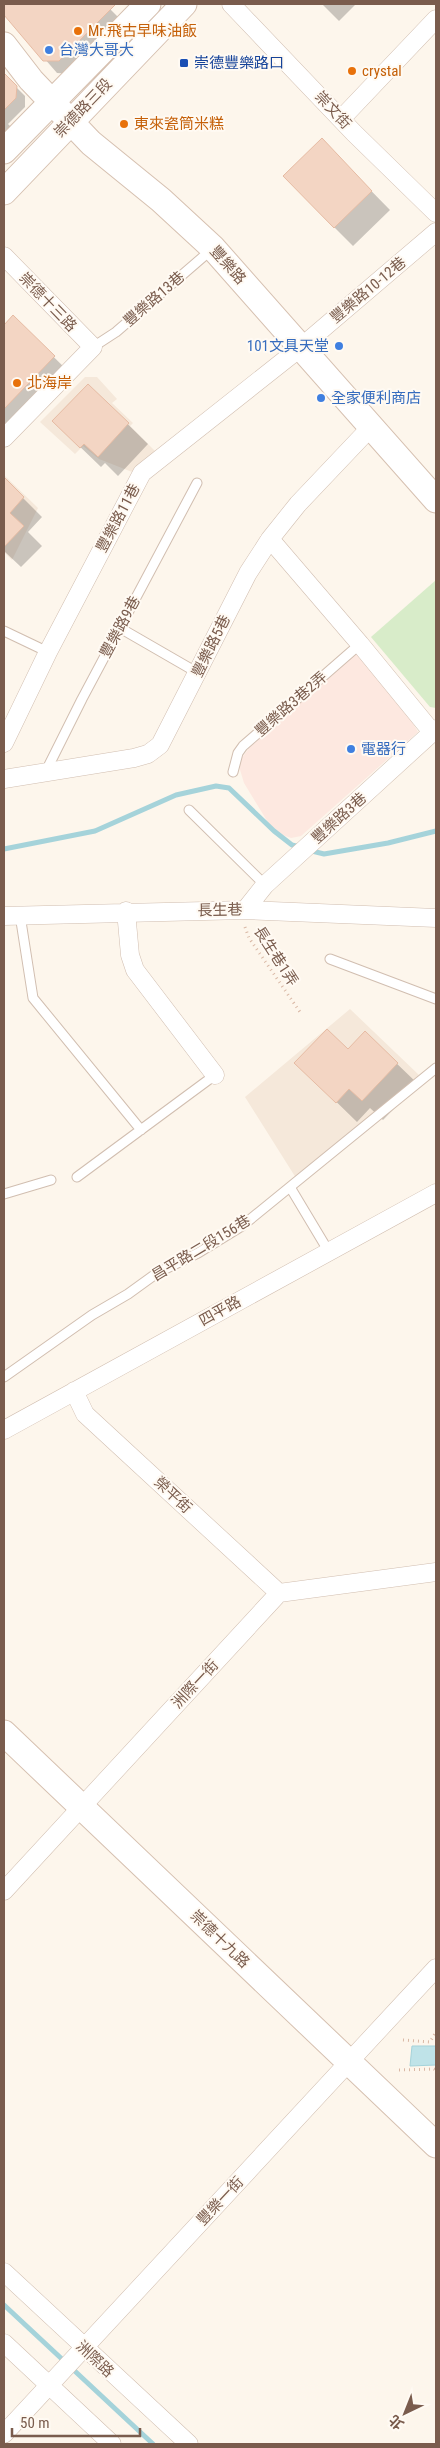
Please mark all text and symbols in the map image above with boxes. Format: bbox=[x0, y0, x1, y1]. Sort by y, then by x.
place label: Mr.飛古早味油飯 bbox=[88, 22, 197, 40]
marker: Mr.飛古早味油飯 bbox=[72, 25, 84, 37]
place label: 台灣大哥大 bbox=[59, 41, 134, 59]
marker: 台灣大哥大 bbox=[43, 44, 55, 56]
place label: 崇德豐樂路口 bbox=[194, 54, 284, 72]
marker: 崇德豐樂路口 bbox=[178, 57, 190, 69]
place label: crystal bbox=[362, 62, 402, 80]
marker: crystal bbox=[346, 65, 358, 77]
street label: 崇德路三段 bbox=[50, 75, 116, 141]
street label: 崇文街 bbox=[311, 87, 355, 133]
place label: 東來瓷筒米糕 bbox=[134, 115, 224, 133]
marker: 東來瓷筒米糕 bbox=[118, 118, 130, 130]
street label: 豐樂路 bbox=[206, 242, 250, 288]
street label: 豐樂路10-12巷 bbox=[326, 253, 410, 327]
street label: 豐樂路13巷 bbox=[120, 268, 188, 330]
street label: 崇德十三路 bbox=[15, 269, 81, 335]
place label: 101文具天堂 bbox=[247, 337, 329, 355]
marker: 101文具天堂 bbox=[333, 340, 345, 352]
place label: 北海岸 bbox=[27, 374, 72, 392]
marker: 北海岸 bbox=[11, 377, 23, 389]
place label: 全家便利商店 bbox=[331, 389, 421, 407]
marker: 全家便利商店 bbox=[315, 392, 327, 404]
street label: 豐樂路11巷 bbox=[92, 481, 144, 555]
street label: 豐樂路9巷 bbox=[96, 593, 144, 661]
street label: 豐樂路5巷 bbox=[188, 612, 234, 680]
street label: 豐樂路3巷2弄 bbox=[251, 668, 331, 740]
place label: 電器行 bbox=[361, 740, 406, 758]
marker: 電器行 bbox=[345, 743, 357, 755]
street label: 豐樂路3巷 bbox=[308, 789, 370, 847]
street label: 長生巷 bbox=[197, 901, 243, 919]
street label: 長生巷1弄 bbox=[250, 923, 302, 989]
street label: 昌平路二段156巷 bbox=[148, 1211, 254, 1285]
street label: 四平路 bbox=[196, 1292, 244, 1330]
street label: 榮平街 bbox=[150, 1473, 196, 1517]
street label: 洲際一街 bbox=[168, 1656, 222, 1712]
street label: 崇德十九路 bbox=[187, 1906, 253, 1972]
street label: 豐樂一街 bbox=[193, 2173, 247, 2229]
street label: 洲際路 bbox=[72, 2337, 118, 2381]
north arrow bbox=[380, 2388, 430, 2438]
scale bar bbox=[12, 2406, 140, 2438]
text: 北 bbox=[386, 2412, 407, 2433]
text: 50 m bbox=[20, 2414, 50, 2432]

